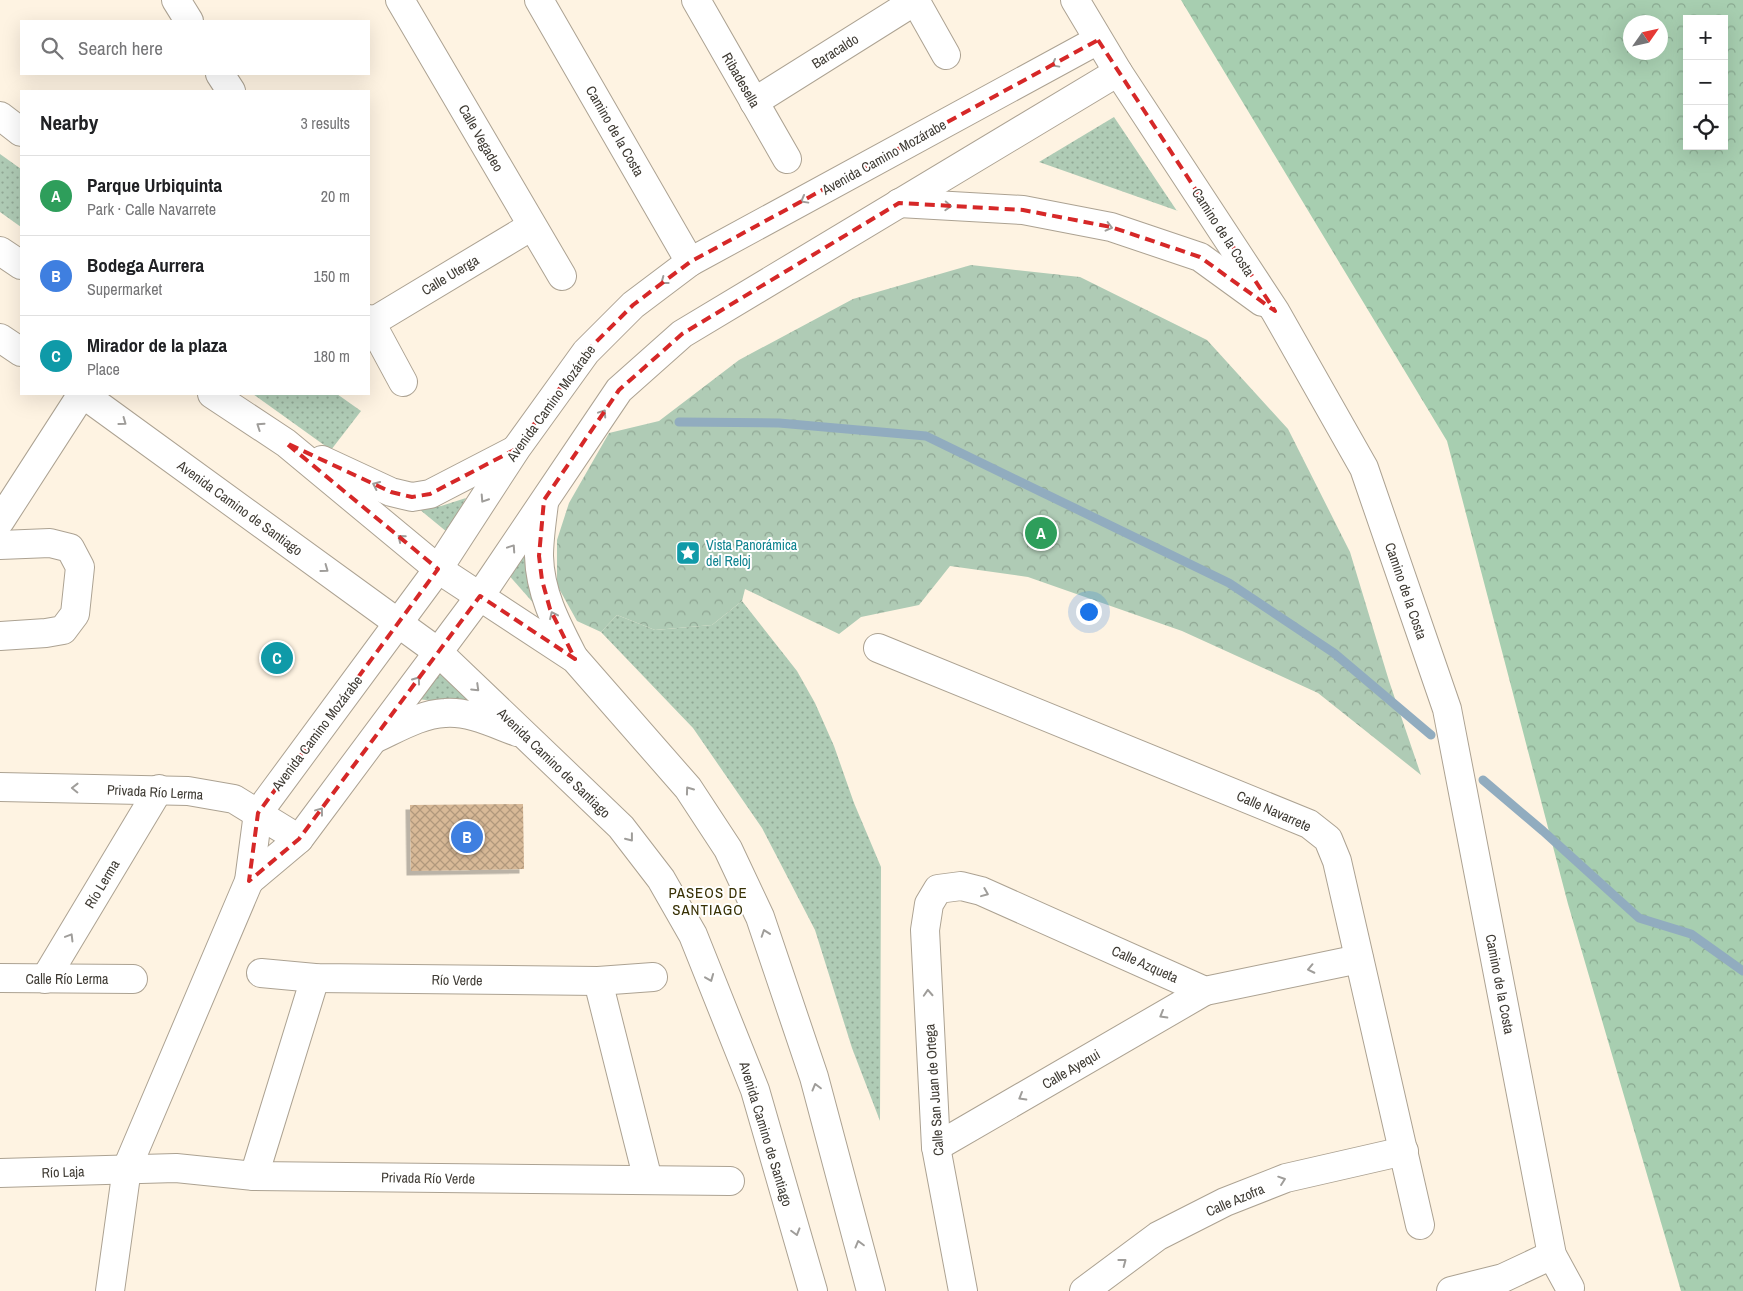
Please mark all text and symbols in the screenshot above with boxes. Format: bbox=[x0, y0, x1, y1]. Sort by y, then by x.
north arrow bbox=[1623, 15, 1668, 60]
map controls bbox=[1683, 15, 1728, 150]
button: + bbox=[1683, 15, 1728, 60]
search box bbox=[20, 20, 370, 75]
street label: Baracaldo bbox=[808, 30, 862, 72]
icon: search bbox=[38, 34, 66, 62]
text: Search here bbox=[78, 35, 163, 61]
street label: Ribadesella bbox=[718, 49, 764, 111]
one-way arrow bbox=[1051, 57, 1060, 67]
button: − bbox=[1683, 60, 1728, 105]
street label: Camino de la Costa bbox=[582, 83, 648, 180]
street label: Calle Vegadeo bbox=[455, 101, 507, 175]
button: locate bbox=[1683, 105, 1728, 150]
text: Nearby bbox=[40, 108, 98, 137]
text: 3 results bbox=[300, 112, 350, 134]
street label: Avenida Camino Mozárabe bbox=[818, 115, 949, 199]
text: Parque Urbiquinta bbox=[87, 172, 222, 198]
text: A bbox=[51, 185, 61, 207]
text: 20 m bbox=[321, 185, 350, 207]
street label: Camino de la Costa bbox=[1188, 185, 1259, 280]
one-way arrow bbox=[801, 193, 810, 203]
text: Park · Calle Navarrete bbox=[87, 198, 216, 220]
one-way arrow bbox=[944, 200, 952, 211]
one-way arrow bbox=[1104, 221, 1113, 232]
street label: Calle Uterga bbox=[418, 251, 482, 299]
text: Bodega Aurrera bbox=[87, 252, 204, 278]
text: B bbox=[51, 265, 61, 287]
text: 150 m bbox=[314, 265, 350, 287]
one-way arrow bbox=[661, 276, 670, 284]
text: Supermarket bbox=[87, 278, 162, 300]
text: Mirador de la plaza bbox=[87, 332, 227, 358]
street label: Avenida Camino Mozárabe bbox=[502, 341, 599, 466]
text: C bbox=[51, 345, 61, 367]
text: 180 m bbox=[314, 345, 350, 367]
text: Place bbox=[87, 358, 120, 380]
one-way arrow bbox=[596, 410, 606, 419]
one-way arrow bbox=[117, 416, 126, 426]
one-way arrow bbox=[256, 423, 266, 432]
street label: Avenida Camino de Santiago bbox=[173, 456, 306, 559]
one-way arrow bbox=[372, 481, 381, 491]
one-way arrow bbox=[481, 493, 490, 503]
pin: A bbox=[1025, 514, 1057, 552]
one-way arrow bbox=[398, 535, 407, 544]
place label: Vista Panorámica del Reloj bbox=[706, 536, 798, 570]
place icon: Vista Panorámica del Reloj bbox=[675, 540, 701, 566]
street label: Camino de la Costa bbox=[1381, 540, 1431, 642]
one-way arrow bbox=[506, 544, 515, 554]
one-way arrow bbox=[319, 563, 329, 572]
your location bbox=[1076, 599, 1102, 625]
one-way arrow bbox=[549, 611, 559, 620]
pin: C bbox=[261, 639, 293, 677]
street label: Avenida Camino Mozárabe bbox=[267, 672, 366, 795]
one-way arrow bbox=[411, 676, 420, 686]
one-way arrow bbox=[470, 682, 479, 691]
street label: Avenida Camino de Santiago bbox=[493, 704, 614, 822]
street label: Privada Río Lerma bbox=[106, 780, 204, 804]
one-way arrow bbox=[71, 783, 78, 793]
one-way arrow bbox=[686, 786, 695, 796]
street label: Calle Navarrete bbox=[1234, 787, 1314, 835]
one-way arrow bbox=[314, 807, 323, 817]
pin: B bbox=[451, 818, 483, 856]
one-way arrow bbox=[624, 832, 632, 841]
street label: Río Lerma bbox=[80, 856, 124, 912]
district label: PASEOS DE SANTIAGO bbox=[668, 882, 748, 920]
one-way arrow bbox=[980, 887, 989, 898]
one-way arrow bbox=[761, 929, 771, 937]
street label: Camino de la Costa bbox=[1481, 932, 1519, 1036]
one-way arrow bbox=[63, 934, 73, 943]
street label: Calle Azqueta bbox=[1109, 941, 1182, 987]
one-way arrow bbox=[1307, 963, 1316, 974]
street label: Calle Río Lerma bbox=[26, 970, 109, 988]
street label: Río Verde bbox=[431, 971, 483, 989]
one-way arrow bbox=[704, 974, 714, 982]
one-way arrow bbox=[923, 989, 934, 997]
one-way arrow bbox=[1159, 1009, 1168, 1019]
street label: Calle San Juan de Ortega bbox=[920, 1023, 948, 1157]
street label: Calle Ayequi bbox=[1039, 1045, 1103, 1093]
street label: Avenida Camino de Santiago bbox=[735, 1058, 797, 1209]
one-way arrow bbox=[812, 1083, 822, 1092]
one-way arrow bbox=[1019, 1090, 1028, 1100]
street label: Río Laja bbox=[41, 1162, 85, 1182]
street label: Privada Río Verde bbox=[381, 1168, 475, 1188]
one-way arrow bbox=[1278, 1176, 1286, 1186]
street label: Calle Azofra bbox=[1203, 1179, 1268, 1220]
one-way arrow bbox=[790, 1227, 800, 1235]
one-way arrow bbox=[854, 1240, 864, 1248]
one-way arrow bbox=[1117, 1259, 1127, 1268]

